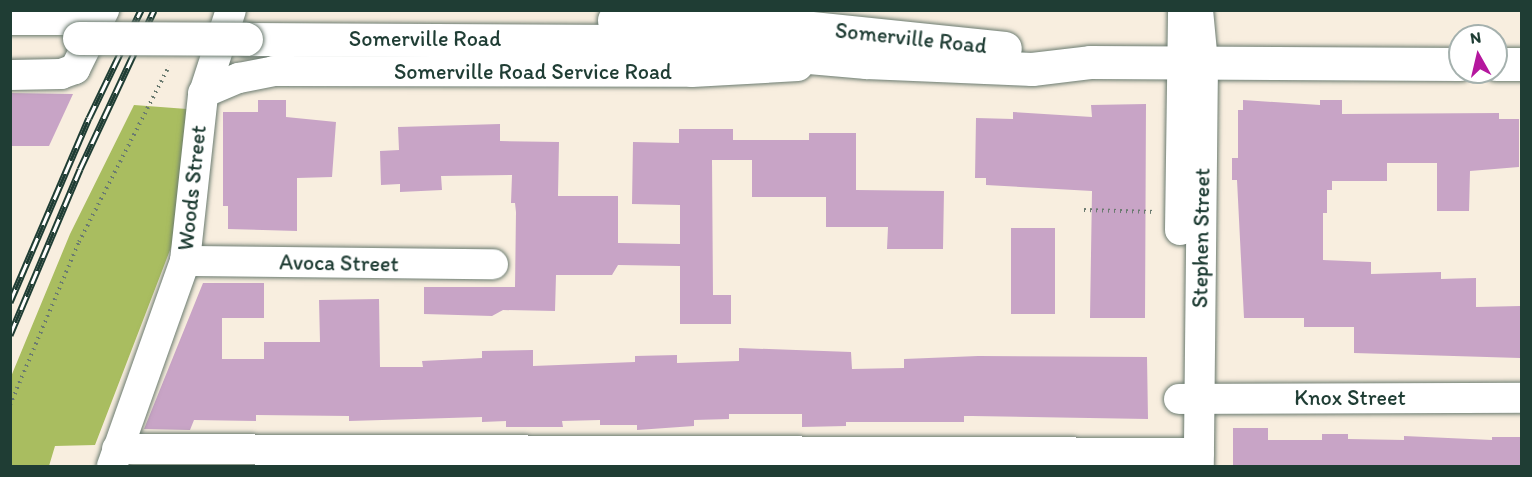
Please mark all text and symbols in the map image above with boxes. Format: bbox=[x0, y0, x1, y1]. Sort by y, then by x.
street label: Somerville Road bbox=[834, 17, 988, 59]
north arrow bbox=[1448, 24, 1508, 84]
street label: Somerville Road bbox=[349, 26, 501, 52]
text: N bbox=[1469, 28, 1482, 48]
street label: Somerville Road Service Road bbox=[394, 59, 672, 85]
street label: Woods Street bbox=[172, 124, 212, 252]
street label: Stephen Street bbox=[1187, 168, 1215, 308]
street label: Avoca Street bbox=[279, 249, 399, 277]
street label: Knox Street bbox=[1295, 385, 1405, 411]

